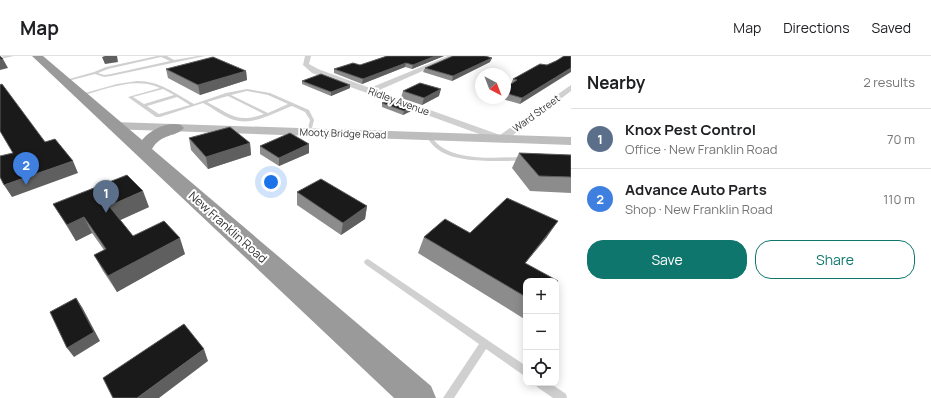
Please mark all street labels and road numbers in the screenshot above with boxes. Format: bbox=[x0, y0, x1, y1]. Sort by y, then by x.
street label: Ridley Avenue bbox=[366, 83, 432, 119]
street label: Ward Street bbox=[510, 91, 562, 135]
street label: Mooty Bridge Road bbox=[299, 124, 387, 142]
street label: New Franklin Road bbox=[185, 187, 271, 267]

